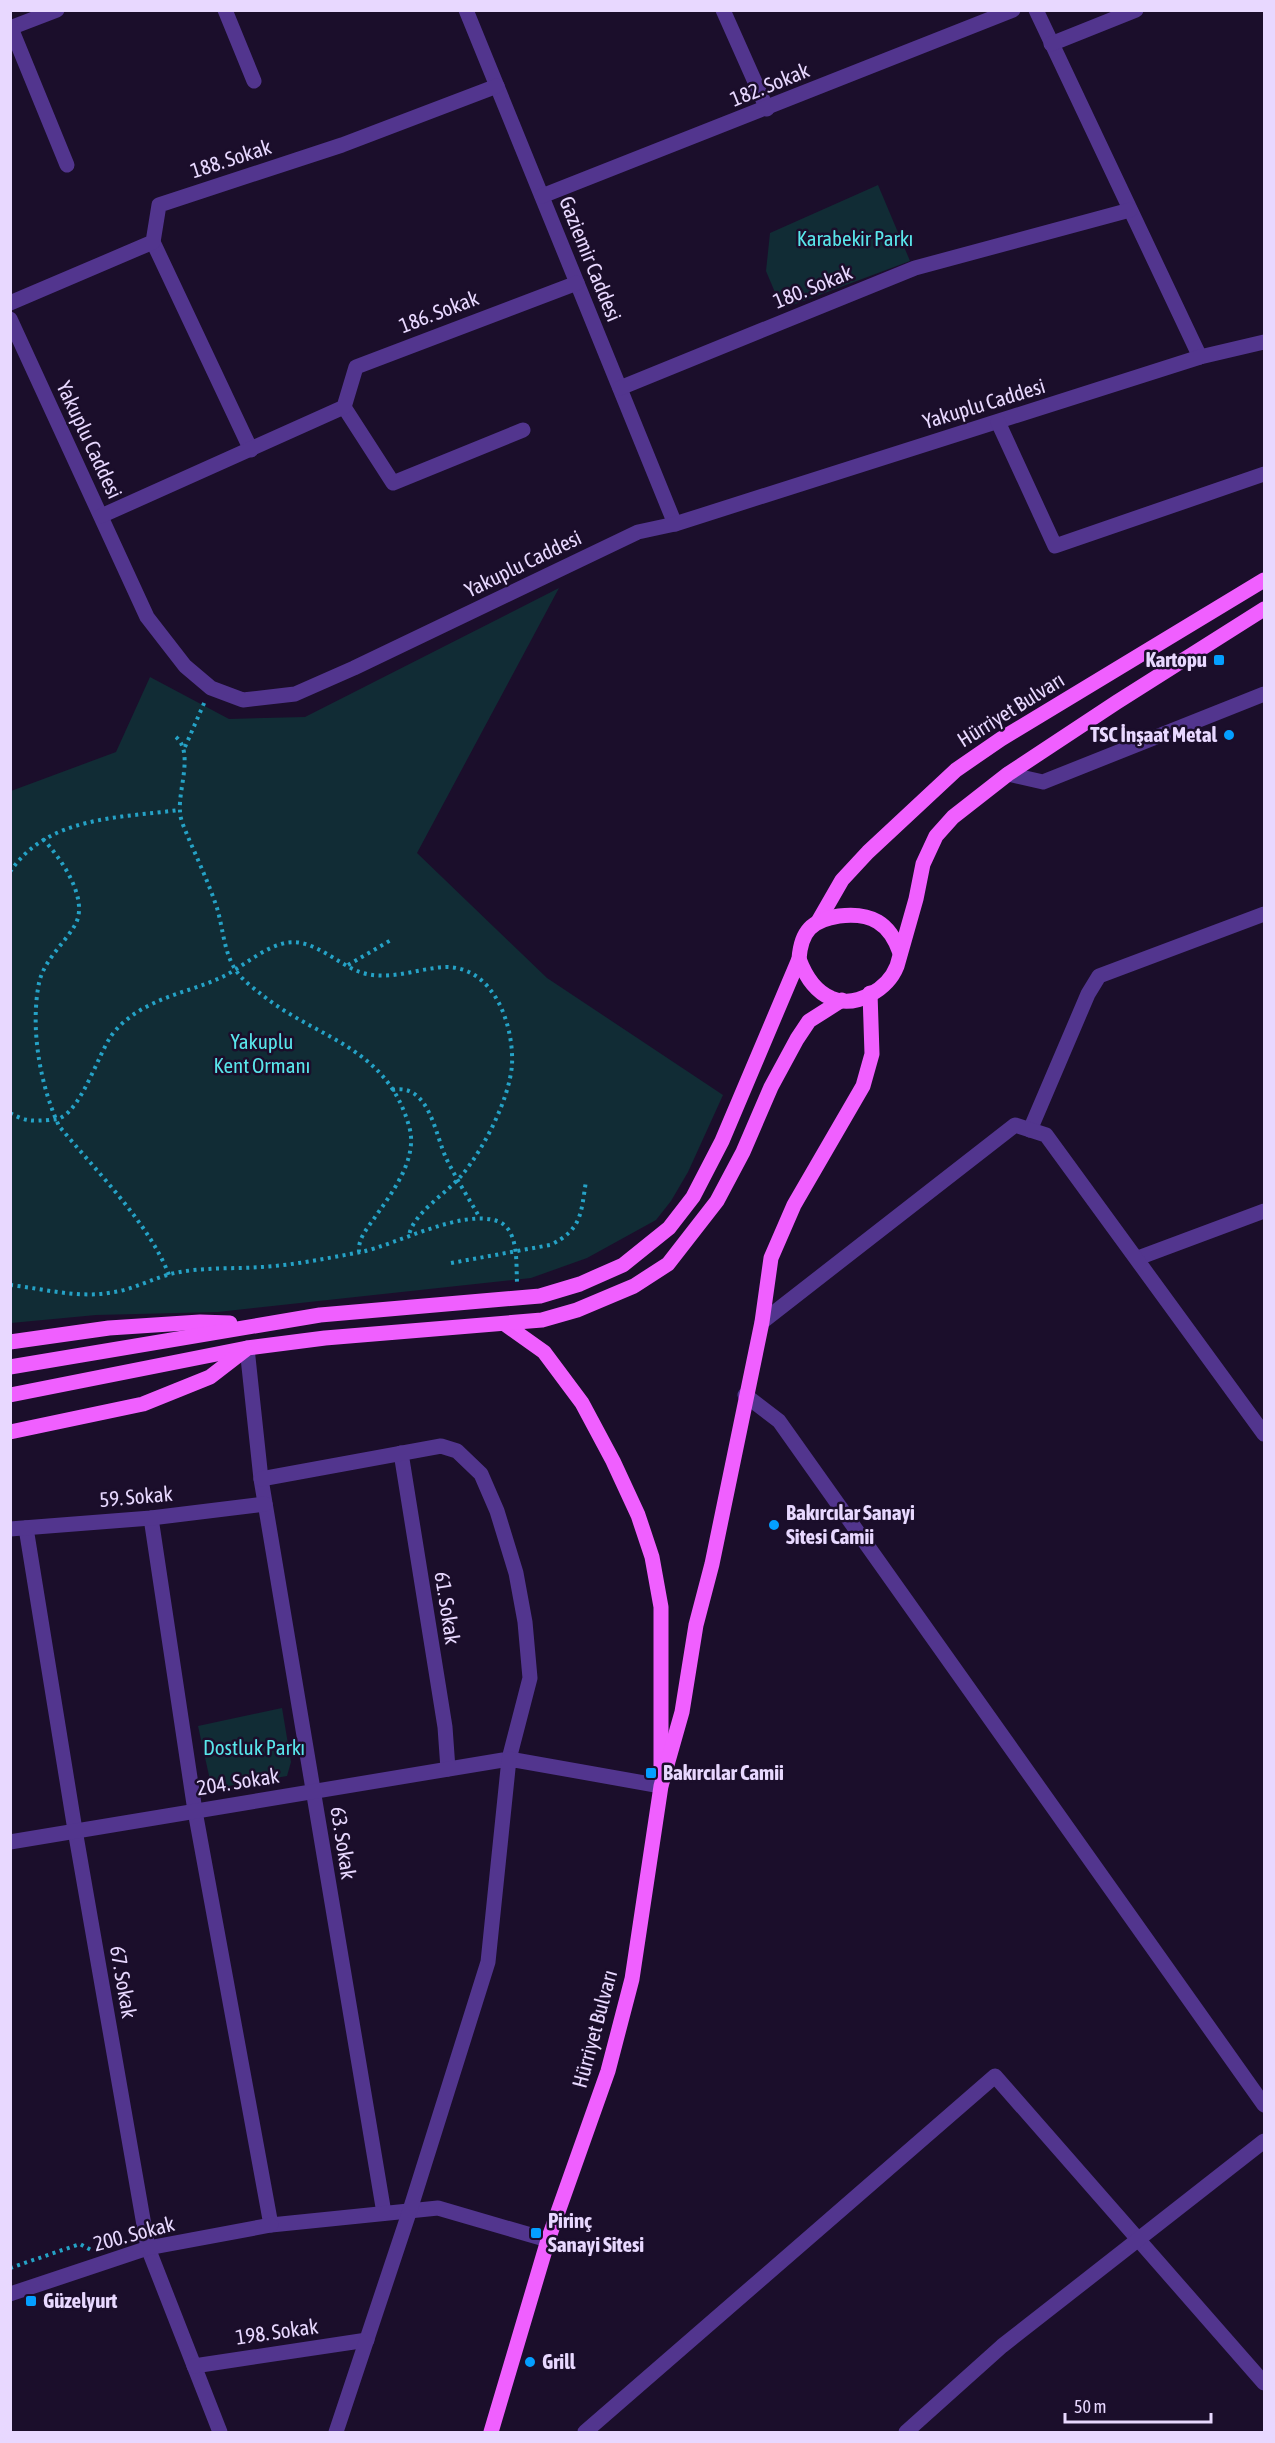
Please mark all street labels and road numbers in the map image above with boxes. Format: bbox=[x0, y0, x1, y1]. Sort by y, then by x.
street label: 182. Sokak bbox=[727, 57, 813, 111]
street label: 188. Sokak bbox=[187, 134, 274, 182]
street label: Gaziemir Caddesi bbox=[555, 193, 627, 325]
street label: 180. Sokak bbox=[770, 259, 856, 313]
street label: 186. Sokak bbox=[396, 285, 482, 337]
street label: Yakuplu Caddesi bbox=[920, 373, 1048, 433]
street label: Yakuplu Caddesi bbox=[52, 377, 128, 502]
street label: Yakuplu Caddesi bbox=[460, 525, 585, 602]
street label: Hürriyet Bulvarı bbox=[953, 667, 1068, 751]
street label: 59. Sokak bbox=[98, 1481, 173, 1511]
street label: 61. Sokak bbox=[430, 1570, 466, 1646]
street label: 204. Sokak bbox=[195, 1763, 281, 1799]
street label: 63. Sokak bbox=[326, 1805, 362, 1881]
street label: 67. Sokak bbox=[106, 1944, 142, 2020]
street label: Hürriyet Bulvarı bbox=[567, 1967, 621, 2090]
street label: 200. Sokak bbox=[90, 2211, 177, 2255]
street label: 198. Sokak bbox=[234, 2313, 320, 2349]

